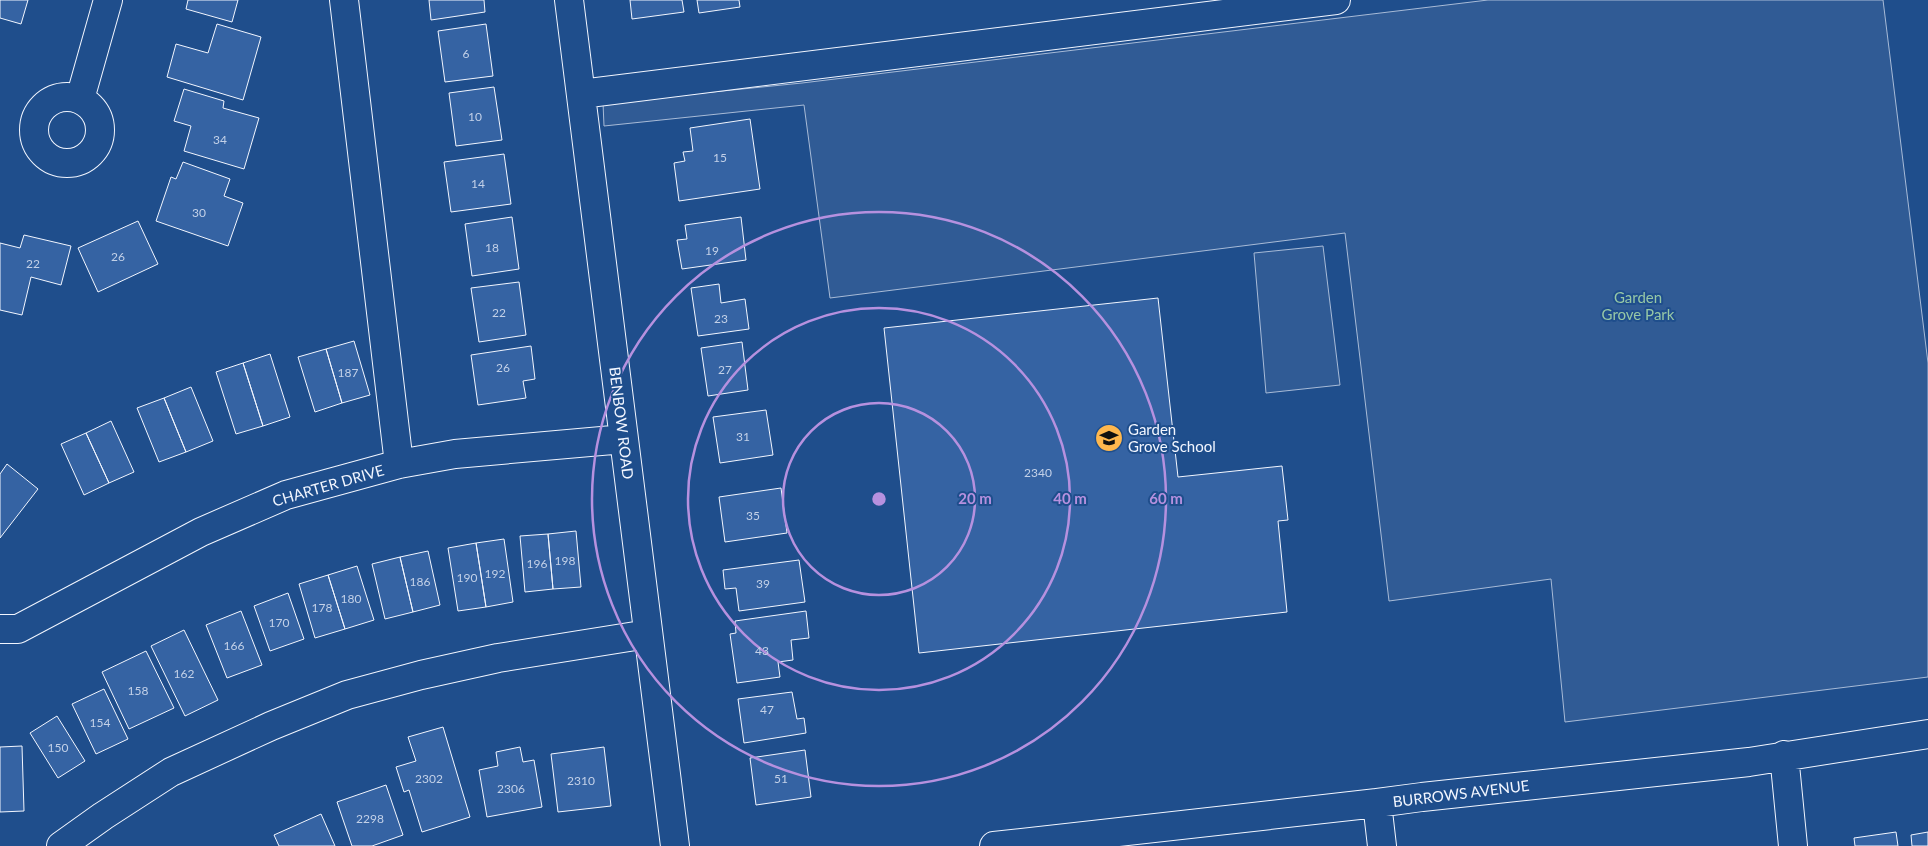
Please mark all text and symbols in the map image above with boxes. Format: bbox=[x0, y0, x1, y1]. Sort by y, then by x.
house number: 6 bbox=[463, 46, 470, 61]
house number: 10 bbox=[468, 109, 482, 124]
house number: 34 bbox=[213, 132, 227, 147]
house number: 15 bbox=[713, 150, 727, 165]
house number: 14 bbox=[471, 176, 485, 191]
house number: 30 bbox=[192, 205, 206, 220]
house number: 18 bbox=[485, 240, 499, 255]
house number: 19 bbox=[705, 243, 719, 258]
house number: 26 bbox=[111, 249, 125, 264]
house number: 22 bbox=[26, 256, 40, 271]
park label: Garden Grove Park bbox=[1602, 288, 1675, 323]
house number: 22 bbox=[492, 305, 506, 320]
house number: 23 bbox=[714, 311, 728, 326]
house number: 26 bbox=[496, 360, 510, 375]
house number: 27 bbox=[718, 362, 732, 377]
house number: 187 bbox=[338, 365, 358, 380]
street label: BENBOW ROAD bbox=[606, 366, 638, 480]
place label: Garden Grove School bbox=[1128, 420, 1216, 455]
school or university icon: Garden Grove School bbox=[1094, 423, 1124, 453]
house number: 31 bbox=[736, 429, 750, 444]
street label: CHARTER DRIVE bbox=[270, 460, 386, 510]
house number: 2340 bbox=[1024, 465, 1052, 480]
text: 20 m bbox=[958, 489, 992, 507]
text: 40 m bbox=[1053, 489, 1087, 507]
text: 60 m bbox=[1149, 489, 1183, 507]
centre of rings bbox=[870, 490, 888, 508]
house number: 35 bbox=[746, 508, 760, 523]
house number: 198 bbox=[555, 553, 575, 568]
house number: 196 bbox=[527, 556, 547, 571]
house number: 192 bbox=[485, 566, 505, 581]
house number: 190 bbox=[457, 570, 477, 585]
house number: 186 bbox=[410, 574, 430, 589]
house number: 39 bbox=[756, 576, 770, 591]
house number: 180 bbox=[341, 591, 361, 606]
house number: 178 bbox=[312, 600, 332, 615]
house number: 170 bbox=[269, 615, 289, 630]
house number: 166 bbox=[224, 638, 244, 653]
house number: 43 bbox=[755, 643, 769, 658]
house number: 162 bbox=[174, 666, 194, 681]
house number: 158 bbox=[128, 683, 148, 698]
house number: 47 bbox=[760, 702, 774, 717]
house number: 154 bbox=[90, 715, 110, 730]
house number: 150 bbox=[48, 740, 68, 755]
house number: 2302 bbox=[415, 771, 443, 786]
house number: 51 bbox=[774, 771, 788, 786]
house number: 2310 bbox=[567, 773, 595, 788]
street label: BURROWS AVENUE bbox=[1392, 776, 1530, 810]
house number: 2306 bbox=[497, 781, 525, 796]
house number: 2298 bbox=[356, 811, 384, 826]

